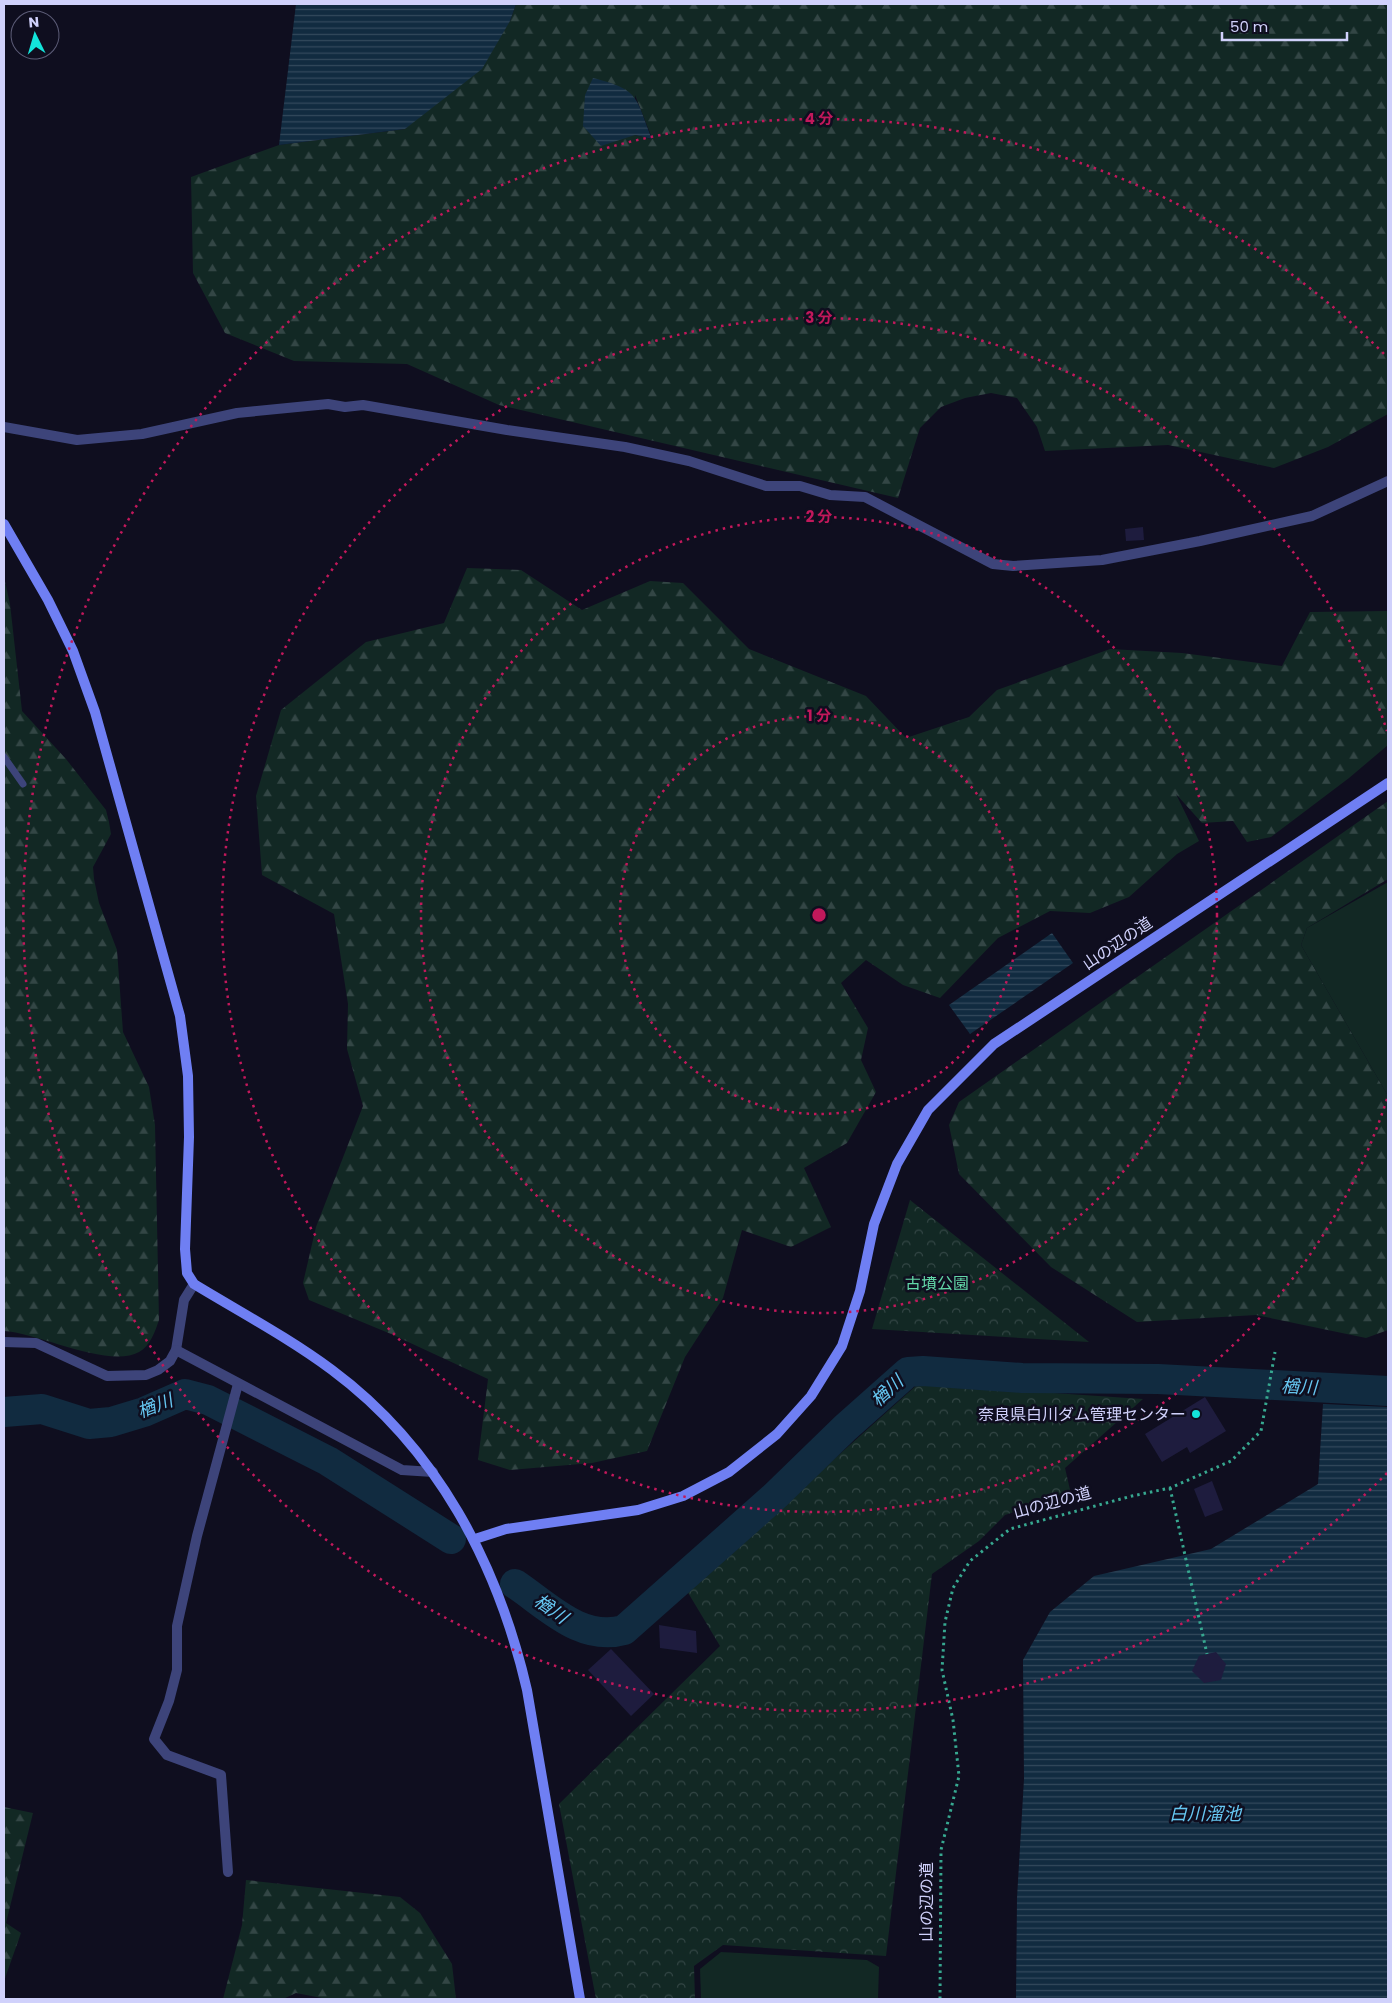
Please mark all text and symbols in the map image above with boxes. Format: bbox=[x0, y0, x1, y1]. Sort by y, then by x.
north arrow bbox=[10, 10, 60, 60]
scale bar bbox=[1222, 10, 1347, 42]
text: N bbox=[28, 12, 40, 32]
text: 50 m bbox=[1230, 16, 1268, 37]
text: 4 分 bbox=[805, 108, 833, 129]
text: 3 分 bbox=[805, 307, 833, 328]
text: 2 分 bbox=[806, 506, 832, 527]
text: 1 分 bbox=[807, 705, 831, 726]
centre of rings bbox=[810, 906, 828, 924]
street label: 山の辺の道 bbox=[1078, 912, 1157, 975]
park label: 古墳公園 bbox=[905, 1272, 969, 1295]
water label: 楢川 bbox=[865, 1368, 910, 1412]
water label: 楢川 bbox=[1280, 1373, 1320, 1400]
water label: 楢川 bbox=[134, 1387, 178, 1424]
place label: 奈良県白川ダム管理センター bbox=[978, 1403, 1186, 1426]
marker: 奈良県白川ダム管理センター bbox=[1190, 1408, 1202, 1420]
street label: 山の辺の道 bbox=[1011, 1481, 1094, 1524]
water label: 楢川 bbox=[529, 1588, 575, 1630]
water label: 白川溜池 bbox=[1169, 1801, 1243, 1826]
street label: 山の辺の道 bbox=[915, 1862, 938, 1942]

